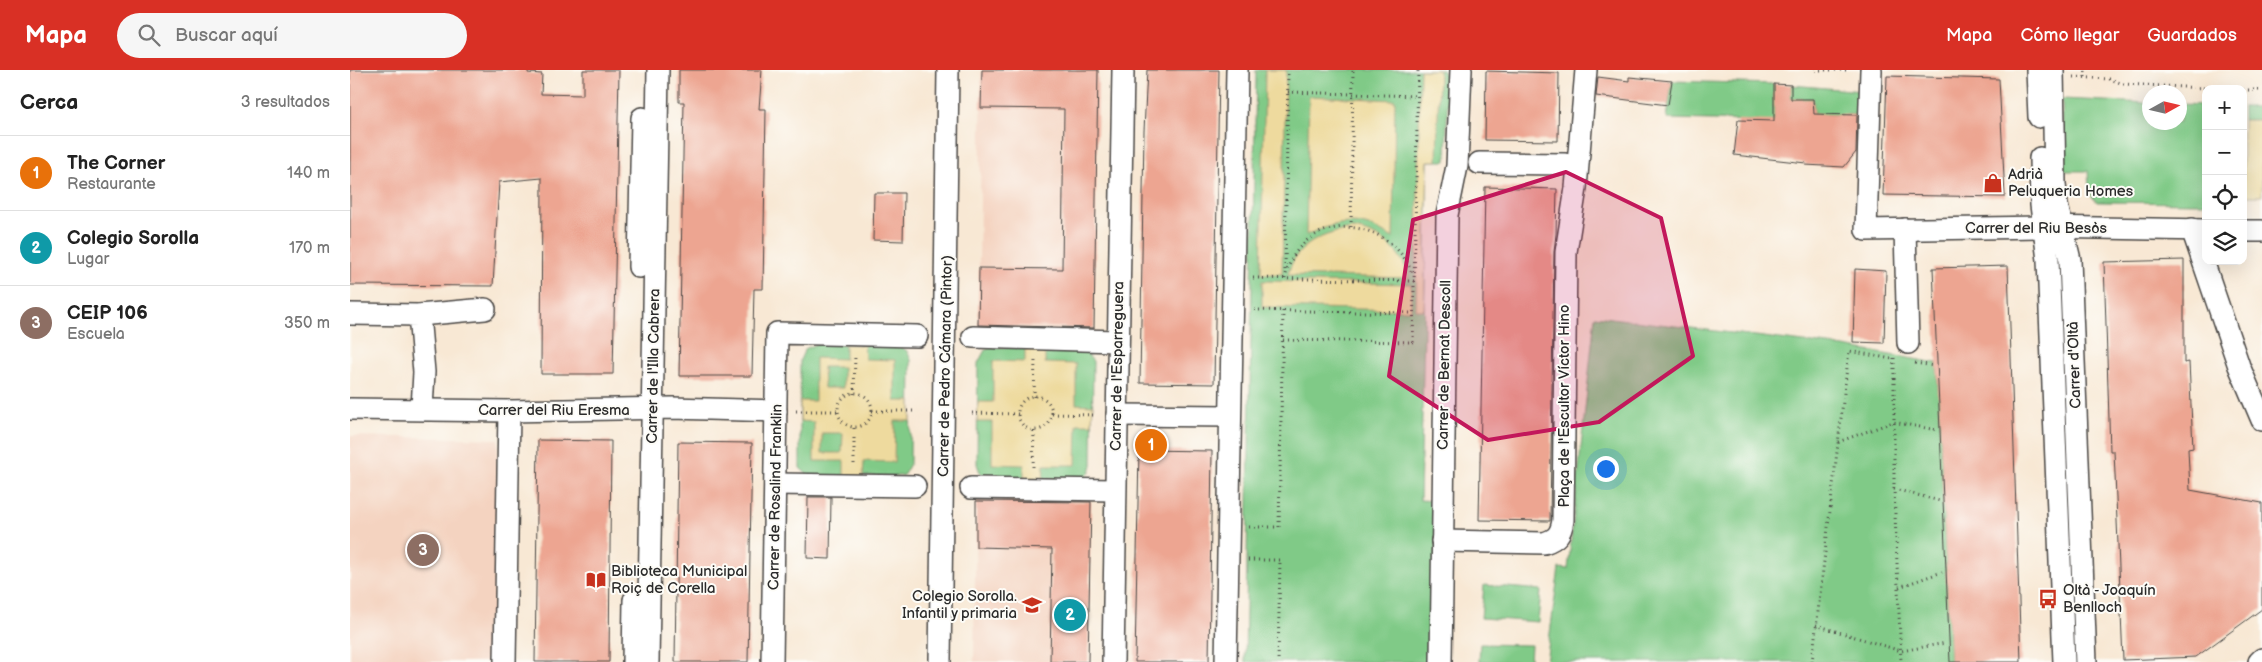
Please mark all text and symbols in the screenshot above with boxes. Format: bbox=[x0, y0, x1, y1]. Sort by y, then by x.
search box bbox=[117, 13, 467, 58]
text: Mapa bbox=[25, 21, 87, 50]
icon: search bbox=[135, 21, 163, 49]
text: Buscar aquí bbox=[175, 24, 278, 47]
text: Mapa bbox=[1946, 25, 1992, 46]
text: Cómo llegar bbox=[2020, 25, 2119, 46]
text: Guardados bbox=[2147, 25, 2237, 46]
north arrow bbox=[2142, 85, 2187, 130]
map controls bbox=[2202, 85, 2247, 265]
button: + bbox=[2202, 85, 2247, 130]
text: Cerca bbox=[20, 90, 78, 115]
text: 3 resultados bbox=[241, 93, 330, 112]
button: − bbox=[2202, 130, 2247, 175]
text: The Corner bbox=[67, 152, 165, 175]
text: 1 bbox=[33, 164, 39, 183]
text: 140 m bbox=[287, 164, 330, 183]
place label: Adrià Peluqueria Homes bbox=[2008, 165, 2134, 201]
shop icon: Adrià Peluqueria Homes bbox=[1982, 172, 2004, 194]
text: Restaurante bbox=[67, 175, 156, 194]
button: locate bbox=[2202, 175, 2247, 220]
street label: Carrer del Riu Besòs bbox=[1965, 219, 2108, 238]
button: layers bbox=[2202, 220, 2247, 265]
text: Colegio Sorolla bbox=[67, 227, 199, 250]
text: 2 bbox=[31, 239, 41, 258]
text: 170 m bbox=[289, 239, 330, 258]
text: Lugar bbox=[67, 250, 109, 269]
street label: Carrer de Pedro Cámara (Pintor) bbox=[934, 255, 957, 477]
street label: Carrer de Bernat Descoll bbox=[1434, 280, 1455, 450]
street label: Carrer de l'Esparreguera bbox=[1107, 281, 1128, 451]
street label: Carrer de l'Illa Cabrera bbox=[643, 288, 664, 444]
text: CEIP 106 bbox=[67, 302, 148, 325]
street label: Plaça de l'Escultor Víctor Hino bbox=[1555, 304, 1574, 508]
text: 3 bbox=[31, 314, 41, 333]
text: 350 m bbox=[284, 314, 330, 333]
street label: Carrer d'Oltà bbox=[2063, 321, 2086, 409]
text: Escuela bbox=[67, 325, 125, 344]
street label: Carrer del Riu Eresma bbox=[478, 401, 630, 420]
street label: Carrer de Rosalind Franklin bbox=[764, 404, 787, 590]
pin: 1 bbox=[1135, 426, 1167, 464]
your location bbox=[1593, 456, 1619, 482]
pin: 3 bbox=[407, 531, 439, 569]
place label: Biblioteca Municipal Roiç de Corella bbox=[611, 562, 747, 598]
library icon: Biblioteca Municipal Roiç de Corella bbox=[585, 569, 607, 591]
place label: Oltà - Joaquín Benlloch bbox=[2063, 581, 2156, 617]
place label: Colegio Sorolla. Infantil y primaria bbox=[902, 587, 1017, 623]
bus stop icon: Oltà - Joaquín Benlloch bbox=[2037, 588, 2059, 610]
school or university icon: Colegio Sorolla. Infantil y primaria bbox=[1021, 594, 1043, 616]
pin: 2 bbox=[1054, 596, 1086, 634]

